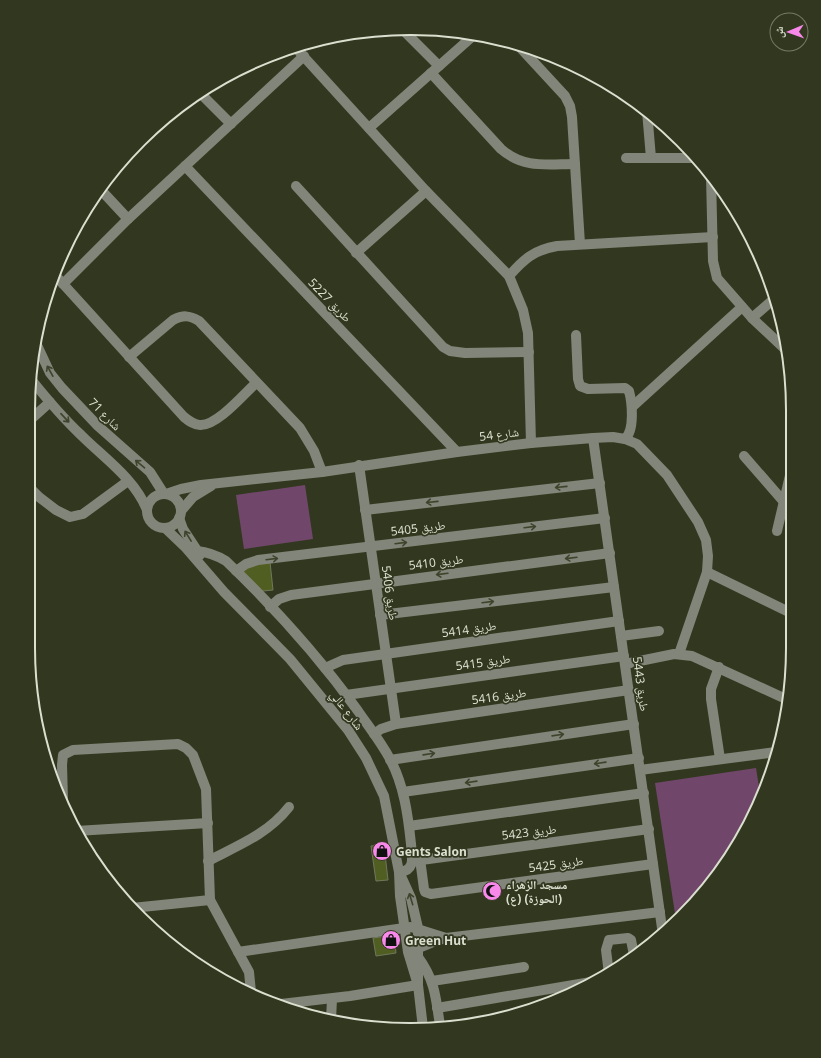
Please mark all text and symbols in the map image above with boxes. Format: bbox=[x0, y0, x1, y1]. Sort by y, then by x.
north arrow bbox=[769, 12, 809, 52]
text: ش bbox=[771, 26, 787, 38]
street label: طريق 5227 bbox=[305, 274, 355, 326]
one-way arrow bbox=[45, 365, 53, 377]
street label: شارع 71 bbox=[85, 394, 125, 434]
one-way arrow bbox=[60, 413, 69, 423]
street label: شارع 54 bbox=[478, 423, 520, 445]
one-way arrow bbox=[134, 459, 145, 468]
one-way arrow bbox=[555, 484, 568, 491]
one-way arrow bbox=[426, 498, 439, 506]
street label: طريق 5405 bbox=[390, 516, 446, 540]
one-way arrow bbox=[523, 524, 536, 531]
one-way arrow bbox=[183, 530, 191, 542]
one-way arrow bbox=[394, 540, 407, 547]
street label: طريق 5410 bbox=[408, 550, 464, 574]
one-way arrow bbox=[565, 554, 578, 562]
one-way arrow bbox=[265, 555, 278, 562]
street label: طريق 5406 bbox=[378, 564, 402, 622]
one-way arrow bbox=[436, 570, 449, 578]
one-way arrow bbox=[482, 598, 495, 606]
street label: طريق 5414 bbox=[440, 617, 498, 641]
street label: طريق 5415 bbox=[454, 650, 512, 674]
street label: طريق 5443 bbox=[629, 655, 653, 713]
street label: طريق 5416 bbox=[470, 684, 528, 708]
street label: شارع عالي bbox=[325, 687, 368, 735]
one-way arrow bbox=[551, 731, 564, 739]
one-way arrow bbox=[422, 750, 435, 758]
one-way arrow bbox=[594, 759, 607, 767]
one-way arrow bbox=[465, 778, 478, 786]
street label: طريق 5423 bbox=[501, 820, 557, 844]
shop icon: Gents Salon bbox=[371, 840, 393, 862]
place label: Gents Salon bbox=[396, 843, 467, 860]
street label: طريق 5425 bbox=[527, 852, 585, 876]
place label: مسجد الزهراء (ع) (الحوزة) bbox=[506, 876, 568, 907]
mosque icon: مسجد الزهراء (ع) (الحوزة) bbox=[481, 880, 503, 902]
one-way arrow bbox=[407, 893, 414, 906]
shop icon: Green Hut bbox=[380, 929, 402, 951]
place label: Green Hut bbox=[405, 932, 466, 949]

